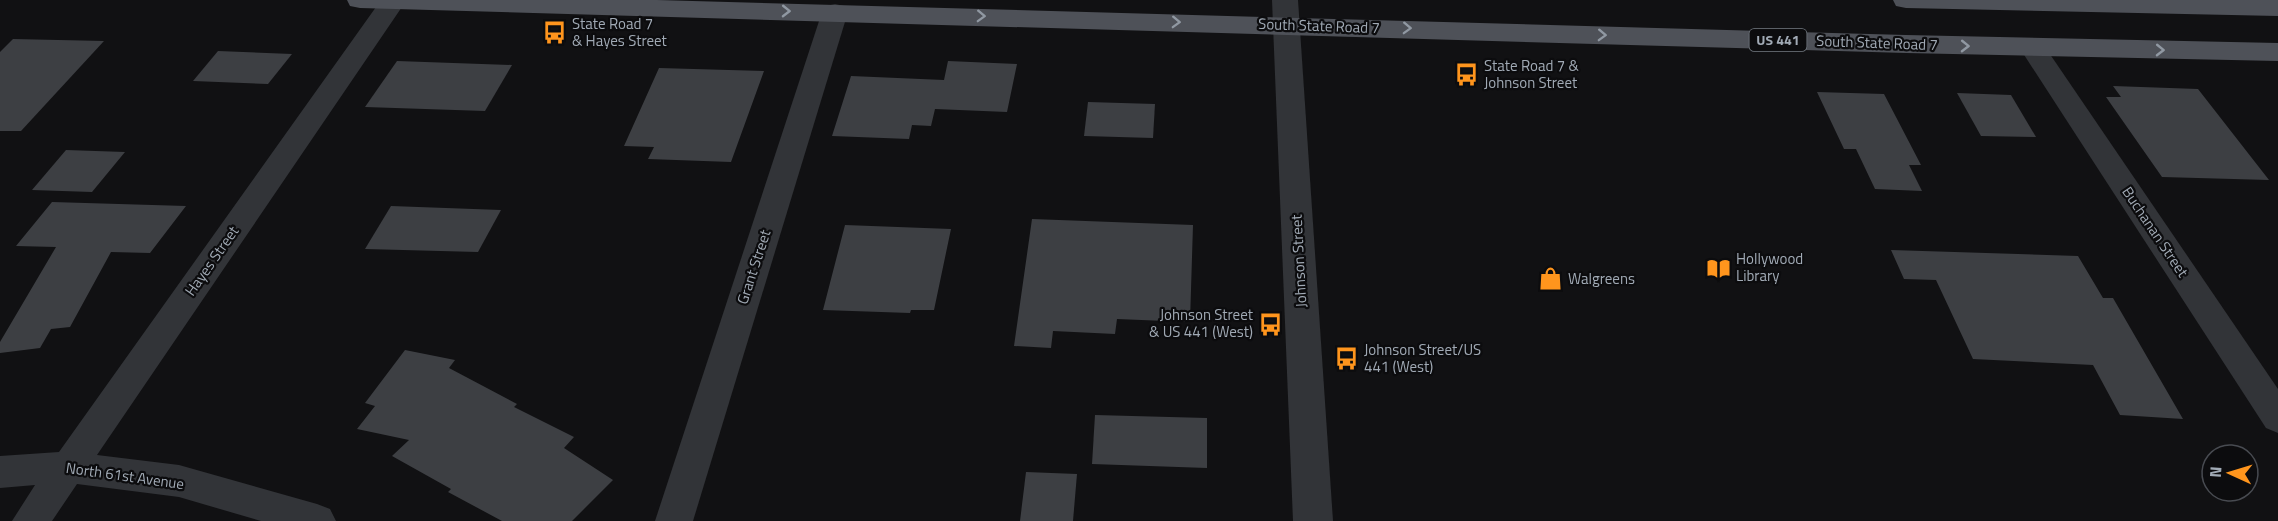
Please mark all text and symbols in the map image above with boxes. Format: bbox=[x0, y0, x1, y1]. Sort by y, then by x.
one-way arrow bbox=[782, 5, 791, 17]
one-way arrow bbox=[977, 10, 986, 23]
place label: State Road 7 & Hayes Street bbox=[572, 12, 668, 52]
street label: South State Road 7 bbox=[1258, 12, 1380, 39]
one-way arrow bbox=[1172, 16, 1181, 28]
bus stop icon: State Road 7 & Hayes Street bbox=[541, 20, 567, 46]
one-way arrow bbox=[1403, 22, 1412, 35]
one-way arrow bbox=[1597, 29, 1606, 42]
road number: US 441 bbox=[1750, 29, 1806, 51]
street label: South State Road 7 bbox=[1816, 29, 1938, 56]
one-way arrow bbox=[1960, 39, 1969, 52]
one-way arrow bbox=[2155, 44, 2164, 56]
place label: State Road 7 & Johnson Street bbox=[1484, 54, 1579, 94]
bus stop icon: State Road 7 & Johnson Street bbox=[1453, 62, 1479, 88]
street label: Buchanan Street bbox=[2117, 182, 2195, 282]
street label: Johnson Street bbox=[1285, 213, 1312, 308]
street label: Hayes Street bbox=[179, 220, 245, 301]
street label: Grant Street bbox=[731, 226, 777, 307]
place label: Hollywood Library bbox=[1736, 247, 1803, 287]
library icon: Hollywood Library bbox=[1705, 255, 1731, 281]
shop icon: Walgreens bbox=[1537, 266, 1563, 292]
place label: Walgreens bbox=[1568, 267, 1635, 290]
place label: Johnson Street & US 441 (West) bbox=[1149, 303, 1254, 343]
bus stop icon: Johnson Street & US 441 (West) bbox=[1258, 311, 1284, 337]
place label: Johnson Street/US 441 (West) bbox=[1364, 338, 1481, 378]
bus stop icon: Johnson Street/US 441 (West) bbox=[1333, 346, 1359, 372]
north arrow bbox=[2200, 443, 2260, 503]
street label: North 61st Avenue bbox=[65, 456, 186, 495]
text: N bbox=[2203, 466, 2227, 478]

